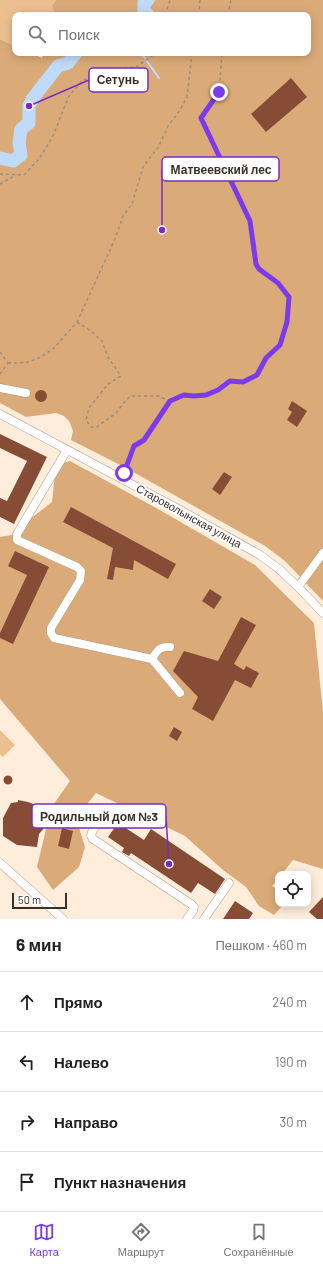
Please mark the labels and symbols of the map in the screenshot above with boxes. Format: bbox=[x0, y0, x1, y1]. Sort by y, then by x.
callout: Сетунь bbox=[89, 68, 148, 92]
text: Сетунь bbox=[97, 72, 139, 87]
route end bbox=[210, 83, 228, 101]
callout: Матвеевский лес bbox=[162, 157, 279, 181]
text: Матвеевский лес bbox=[171, 162, 272, 176]
route start bbox=[115, 464, 133, 482]
street label: Староволынская улица bbox=[134, 481, 245, 550]
callout: Родильный дом №3 bbox=[32, 804, 166, 828]
text: Родильный дом №3 bbox=[40, 809, 158, 824]
scale bar bbox=[12, 891, 67, 910]

